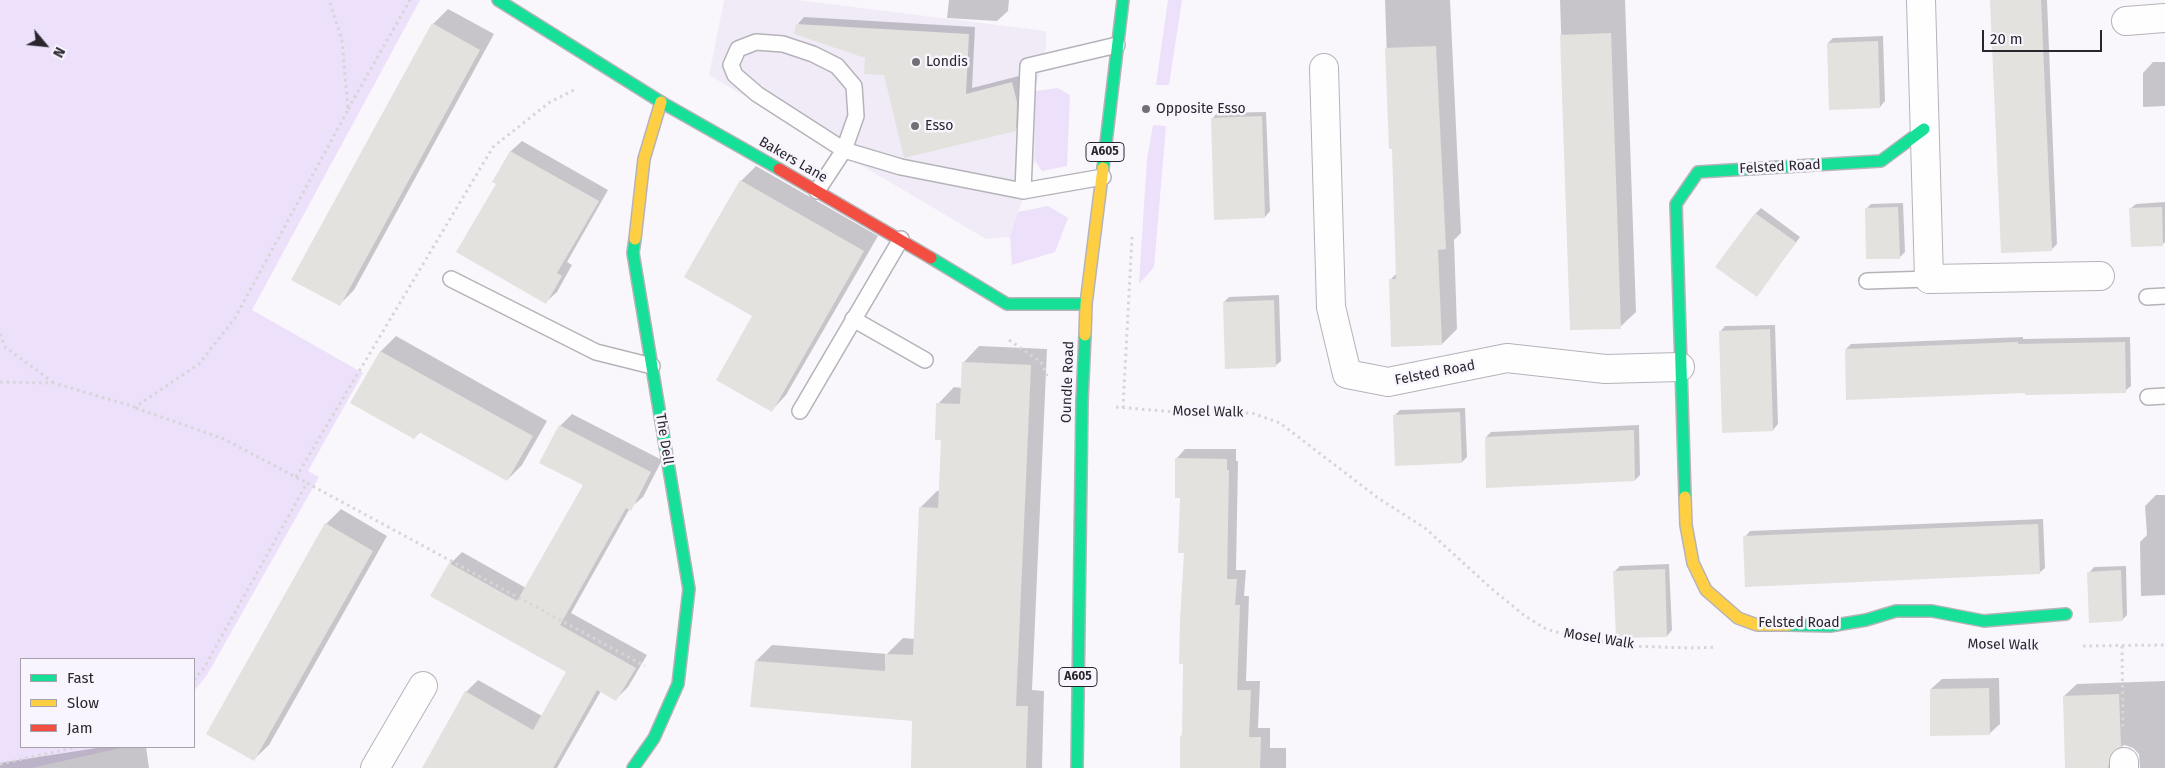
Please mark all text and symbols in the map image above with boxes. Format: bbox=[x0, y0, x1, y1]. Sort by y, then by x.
north arrow bbox=[20, 20, 70, 70]
scale bar bbox=[1985, 20, 2105, 52]
text: 20 m bbox=[1990, 30, 2023, 48]
text: N bbox=[49, 44, 68, 60]
place label: Londis bbox=[926, 54, 968, 70]
marker: Londis bbox=[910, 56, 922, 68]
place label: Opposite Esso bbox=[1156, 101, 1246, 117]
marker: Opposite Esso bbox=[1140, 103, 1152, 115]
place label: Esso bbox=[925, 118, 954, 134]
marker: Esso bbox=[909, 120, 921, 132]
street label: Bakers Lane bbox=[756, 134, 830, 186]
road number: A605 bbox=[1086, 142, 1124, 162]
street label: Felsted Road bbox=[1739, 156, 1821, 178]
street label: Oundle Road bbox=[1058, 341, 1078, 423]
street label: Felsted Road bbox=[1393, 357, 1477, 389]
street label: Mosel Walk bbox=[1172, 403, 1244, 421]
street label: The Dell bbox=[652, 412, 676, 466]
street label: Felsted Road bbox=[1758, 615, 1840, 631]
street label: Mosel Walk bbox=[1563, 625, 1635, 653]
street label: Mosel Walk bbox=[1967, 636, 2039, 654]
legend bbox=[20, 658, 195, 748]
road number: A605 bbox=[1059, 668, 1097, 686]
text: Fast bbox=[67, 669, 94, 687]
text: Slow bbox=[67, 694, 99, 712]
text: Jam bbox=[67, 719, 93, 737]

